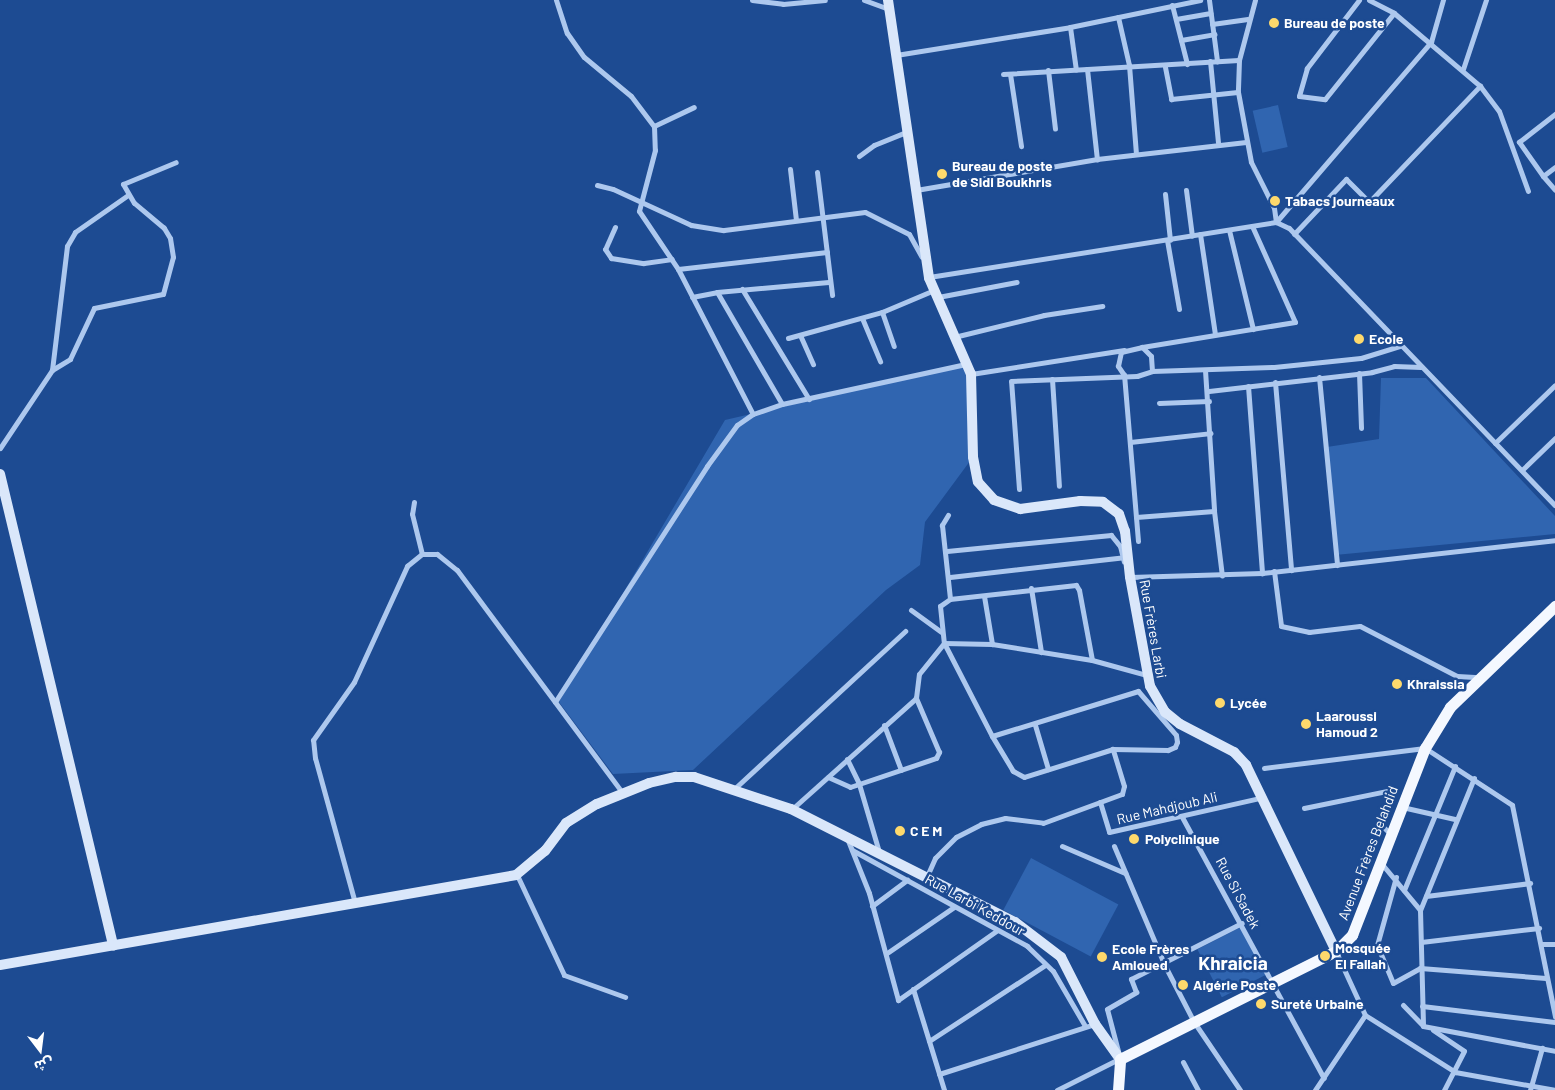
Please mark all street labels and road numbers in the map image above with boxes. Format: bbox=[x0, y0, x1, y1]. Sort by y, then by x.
street label: Rue Frères Larbi bbox=[1136, 578, 1170, 680]
street label: Avenue Frères Belahdid bbox=[1335, 784, 1401, 922]
street label: Rue Mahdjoub Ali bbox=[1115, 788, 1219, 828]
street label: Rue Si Sadek bbox=[1212, 854, 1264, 932]
street label: Rue Larbi Keddour bbox=[922, 871, 1028, 939]

